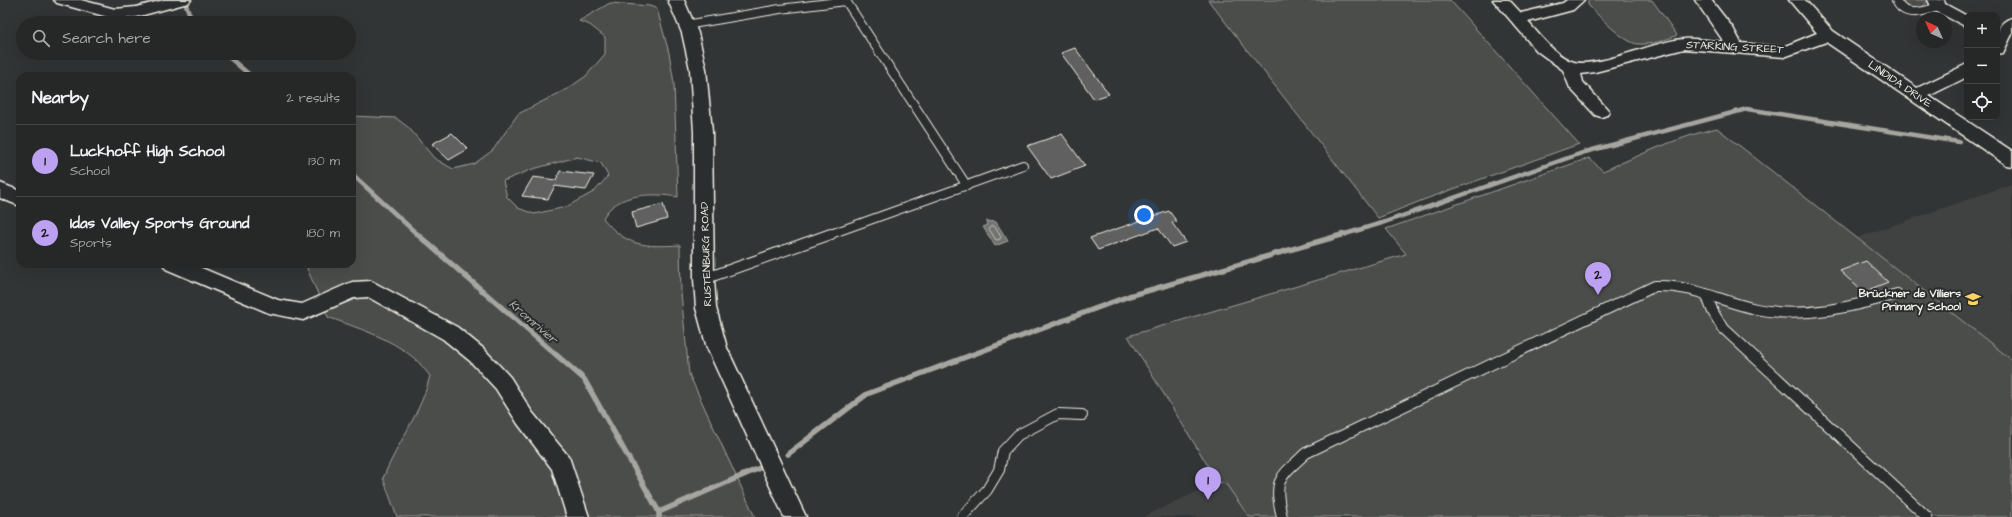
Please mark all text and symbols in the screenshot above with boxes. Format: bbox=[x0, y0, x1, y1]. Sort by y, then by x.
north arrow bbox=[1916, 12, 1952, 48]
map controls bbox=[1964, 12, 2000, 120]
button: + bbox=[1964, 12, 2000, 48]
search box bbox=[16, 16, 356, 60]
icon: search bbox=[30, 27, 52, 49]
text: Search here bbox=[62, 28, 151, 49]
street label: STARKING STREET bbox=[1686, 37, 1784, 57]
button: − bbox=[1964, 48, 2000, 84]
street label: LINDIDA DRIVE bbox=[1865, 57, 1935, 111]
button: locate bbox=[1964, 84, 2000, 120]
text: Nearby bbox=[32, 86, 89, 110]
text: 2 results bbox=[286, 89, 340, 107]
text: Luckhoff High School bbox=[70, 141, 225, 162]
text: 1 bbox=[44, 152, 46, 170]
text: 130 m bbox=[308, 152, 340, 170]
text: School bbox=[70, 162, 110, 180]
street label: RUSTENBURG ROAD bbox=[697, 201, 715, 307]
your location bbox=[1134, 205, 1154, 225]
text: Idas Valley Sports Ground bbox=[70, 213, 249, 234]
text: 2 bbox=[41, 224, 49, 242]
text: 180 m bbox=[306, 224, 340, 242]
text: Sports bbox=[70, 234, 112, 252]
pin: 2 bbox=[1585, 262, 1611, 295]
place label: Brückner de Villiers Primary School bbox=[1859, 286, 1961, 316]
school or university icon: Brückner de Villiers Primary School bbox=[1964, 290, 1982, 308]
water label: Kromrivier bbox=[505, 296, 562, 349]
pin: 1 bbox=[1195, 467, 1221, 500]

